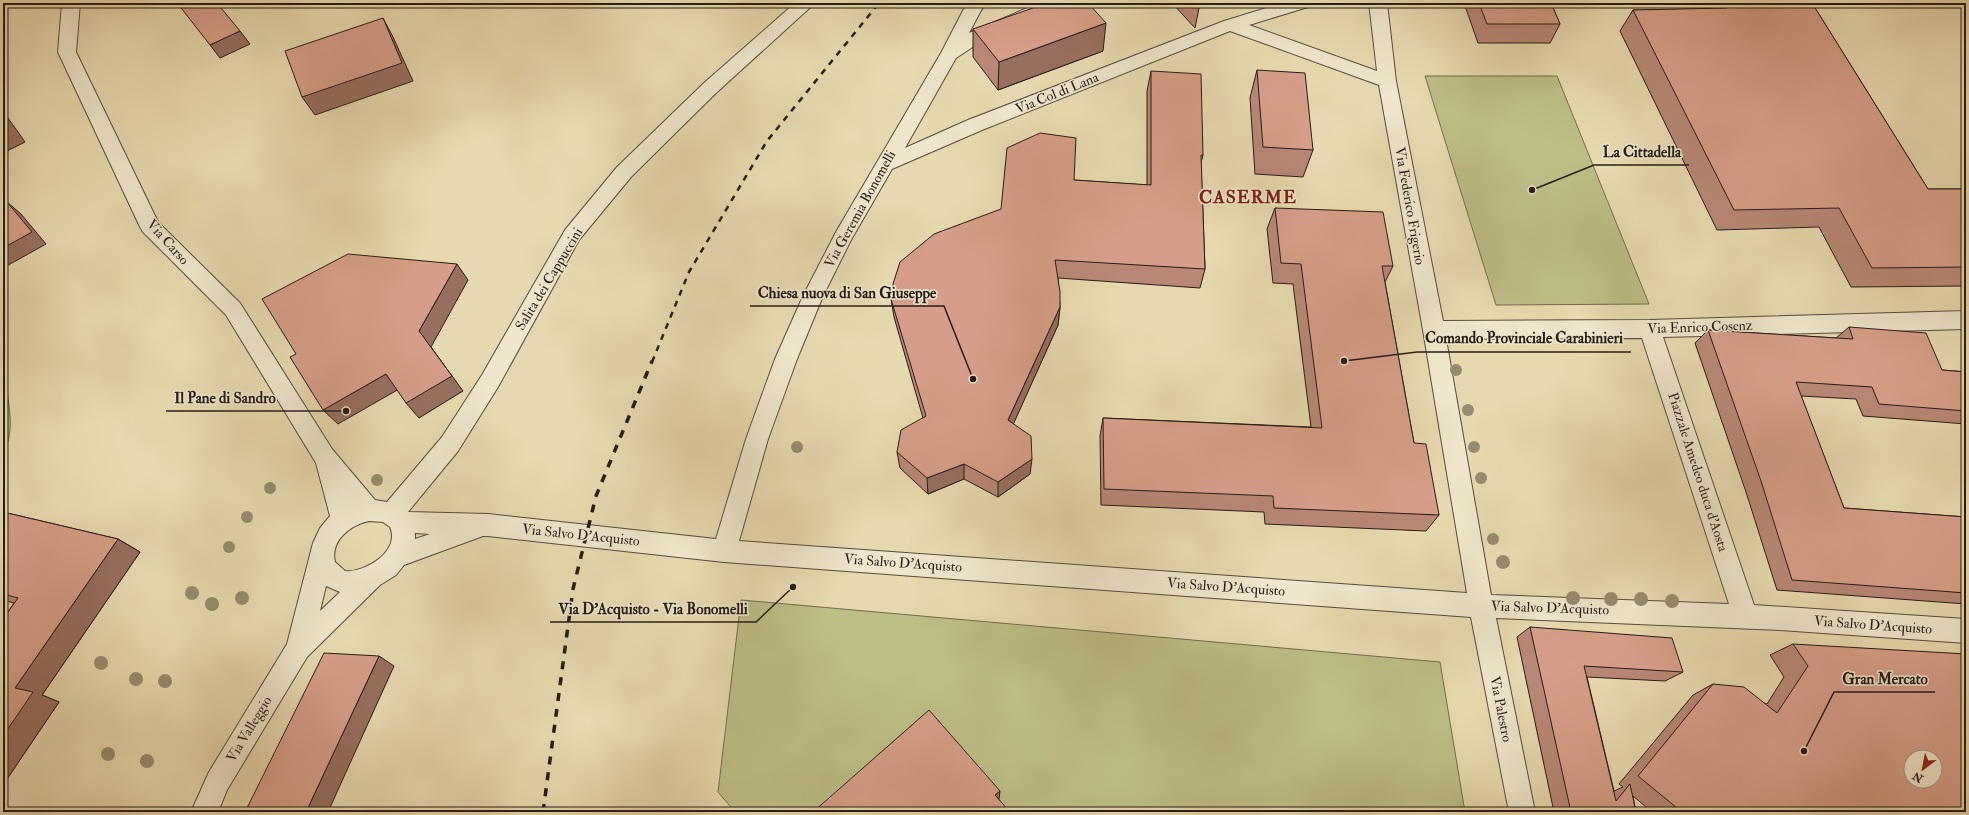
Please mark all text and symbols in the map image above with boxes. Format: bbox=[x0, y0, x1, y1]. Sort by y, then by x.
street label: Via Col di Lana bbox=[1013, 69, 1101, 117]
callout: La Cittadella bbox=[1594, 138, 1689, 165]
text: La Cittadella bbox=[1603, 143, 1682, 162]
street label: Via Federico Frigerio bbox=[1391, 146, 1429, 266]
street label: Via Geremia Bonomelli bbox=[821, 147, 899, 271]
district label: CASERME bbox=[1199, 186, 1297, 209]
street label: Via Carso bbox=[143, 216, 193, 268]
street label: Salita dei Cappuccini bbox=[512, 224, 587, 334]
callout: Chiesa nuova di San Giuseppe bbox=[750, 279, 944, 306]
text: Chiesa nuova di San Giuseppe bbox=[758, 284, 937, 304]
street label: Via Enrico Cosenz bbox=[1647, 317, 1753, 337]
callout: Comando Provinciale Carabinieri bbox=[1417, 325, 1631, 352]
text: Comando Provinciale Carabinieri bbox=[1425, 329, 1623, 348]
callout: Il Pane di Sandro bbox=[166, 384, 284, 411]
text: Il Pane di Sandro bbox=[174, 389, 277, 408]
street label: Piazzale Amedeo duca d'Aosta bbox=[1664, 390, 1732, 554]
street label: Via Salvo D'Acquisto bbox=[521, 520, 641, 550]
street label: Via Salvo D'Acquisto bbox=[843, 550, 963, 576]
street label: Via Salvo D'Acquisto bbox=[1166, 574, 1286, 600]
callout: Via D'Acquisto - Via Bonomelli bbox=[550, 595, 756, 622]
street label: Via Salvo D'Acquisto bbox=[1491, 597, 1610, 619]
text: Via D'Acquisto - Via Bonomelli bbox=[557, 600, 748, 620]
street label: Via Salvo D'Acquisto bbox=[1813, 612, 1933, 638]
callout: Gran Mercato bbox=[1834, 665, 1935, 692]
text: Gran Mercato bbox=[1842, 670, 1929, 689]
street label: Via Palestro bbox=[1486, 675, 1516, 744]
street label: Via Valleggio bbox=[223, 693, 275, 765]
north arrow bbox=[1903, 749, 1943, 789]
text: N bbox=[1909, 768, 1926, 786]

